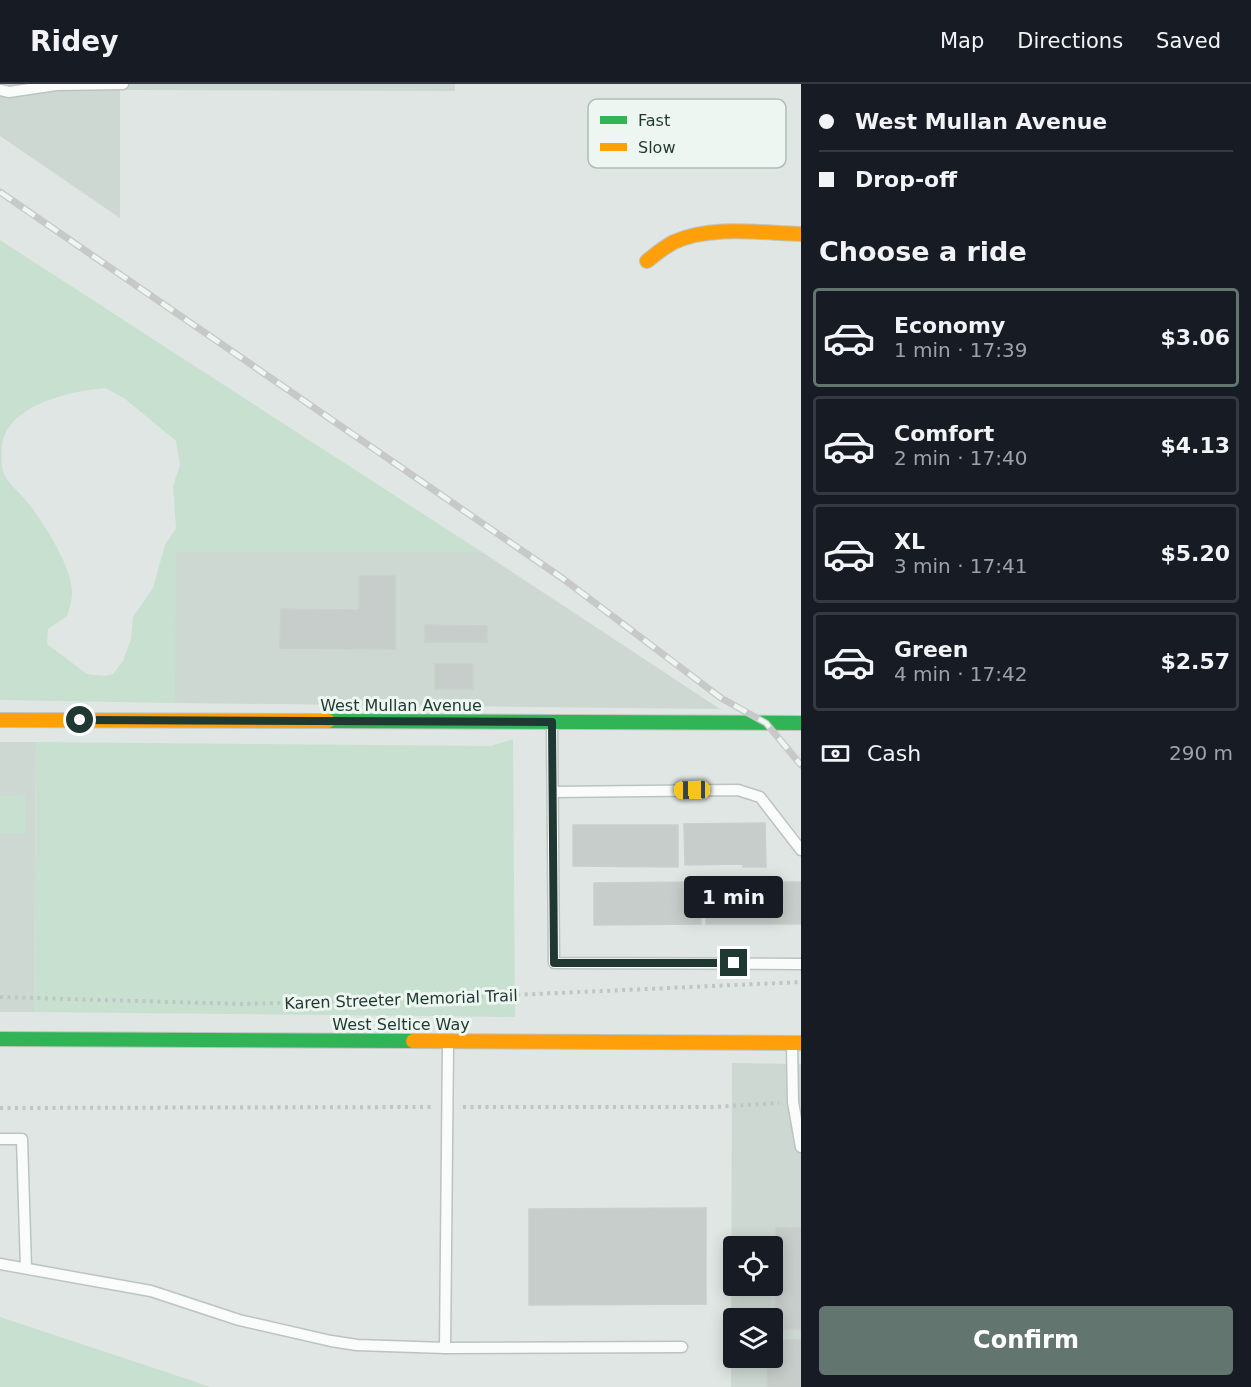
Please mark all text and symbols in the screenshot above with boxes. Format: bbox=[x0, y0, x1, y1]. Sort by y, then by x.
text: Ridey bbox=[30, 25, 118, 58]
text: Map bbox=[940, 29, 984, 53]
text: Directions bbox=[1017, 29, 1123, 53]
text: Saved bbox=[1156, 29, 1221, 53]
legend bbox=[588, 99, 786, 168]
text: West Mullan Avenue bbox=[855, 109, 1107, 134]
text: Fast bbox=[638, 111, 670, 130]
text: Slow bbox=[638, 138, 675, 157]
text: Drop-off bbox=[855, 167, 957, 192]
text: Choose a ride bbox=[819, 236, 1027, 267]
icon: car bbox=[822, 311, 876, 365]
text: Economy bbox=[894, 313, 1005, 338]
text: $3.06 bbox=[1160, 325, 1230, 350]
text: 1 min · 17:39 bbox=[894, 338, 1028, 362]
icon: car bbox=[822, 419, 876, 473]
text: Comfort bbox=[894, 421, 994, 446]
text: $4.13 bbox=[1160, 433, 1230, 458]
text: 2 min · 17:40 bbox=[894, 446, 1028, 470]
icon: car bbox=[822, 527, 876, 581]
text: XL bbox=[894, 529, 925, 554]
text: $5.20 bbox=[1160, 541, 1230, 566]
text: 3 min · 17:41 bbox=[894, 554, 1028, 578]
icon: car bbox=[822, 635, 876, 689]
text: Green bbox=[894, 637, 968, 662]
text: $2.57 bbox=[1160, 649, 1230, 674]
text: 4 min · 17:42 bbox=[894, 662, 1028, 686]
street label: West Mullan Avenue bbox=[320, 696, 482, 715]
route start bbox=[66, 706, 93, 733]
icon: cash bbox=[819, 737, 852, 770]
text: Cash bbox=[867, 741, 921, 766]
text: 290 m bbox=[1169, 741, 1233, 765]
car bbox=[674, 781, 710, 799]
callout: 1 min bbox=[684, 876, 783, 918]
text: 1 min bbox=[702, 885, 765, 909]
route end bbox=[720, 949, 747, 976]
street label: Karen Streeter Memorial Trail bbox=[284, 986, 518, 1013]
street label: West Seltice Way bbox=[332, 1015, 470, 1034]
map controls bbox=[723, 1236, 783, 1368]
button: locate bbox=[723, 1236, 783, 1296]
button: Confirm bbox=[819, 1306, 1233, 1375]
button: layers bbox=[723, 1308, 783, 1368]

